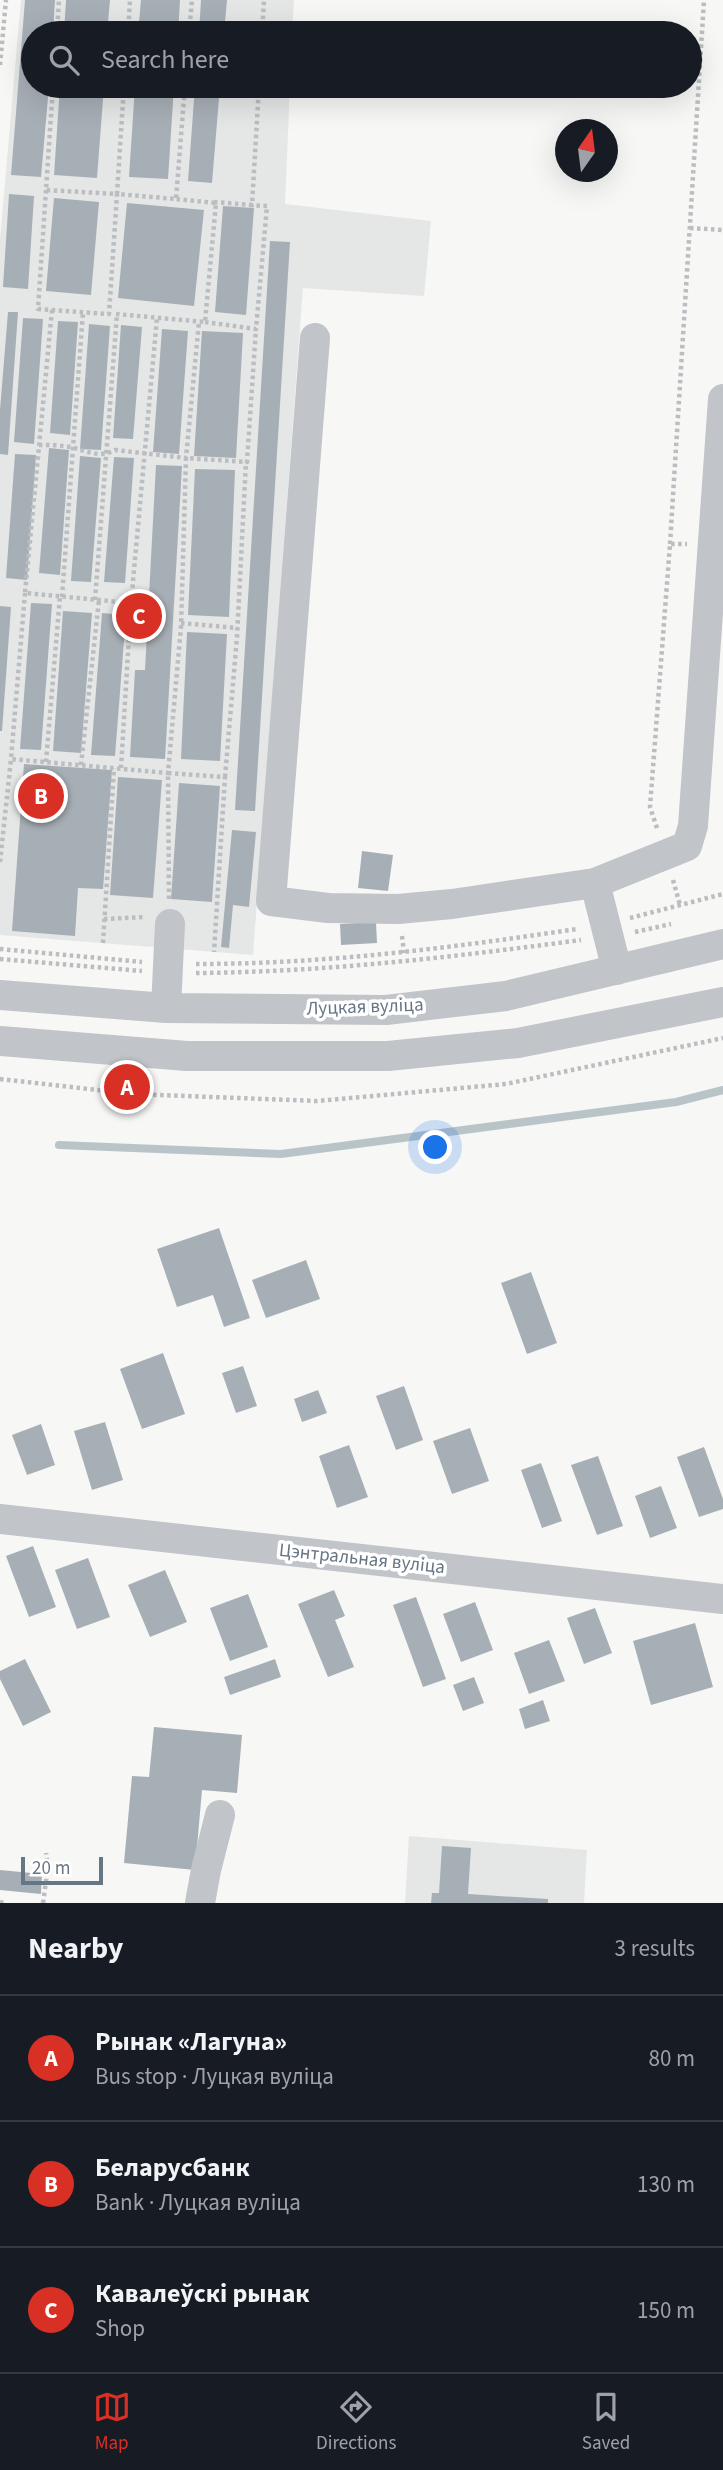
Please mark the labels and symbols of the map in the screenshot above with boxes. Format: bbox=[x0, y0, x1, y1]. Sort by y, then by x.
north arrow bbox=[555, 119, 618, 182]
pin: C bbox=[116, 590, 162, 642]
pin: B bbox=[18, 770, 64, 822]
street label: Луцкая вуліца bbox=[306, 991, 424, 1023]
pin: A bbox=[104, 1061, 150, 1113]
your location bbox=[418, 1130, 452, 1164]
street label: Цэнтральная вуліца bbox=[278, 1537, 446, 1581]
scale bar bbox=[21, 1854, 103, 1886]

